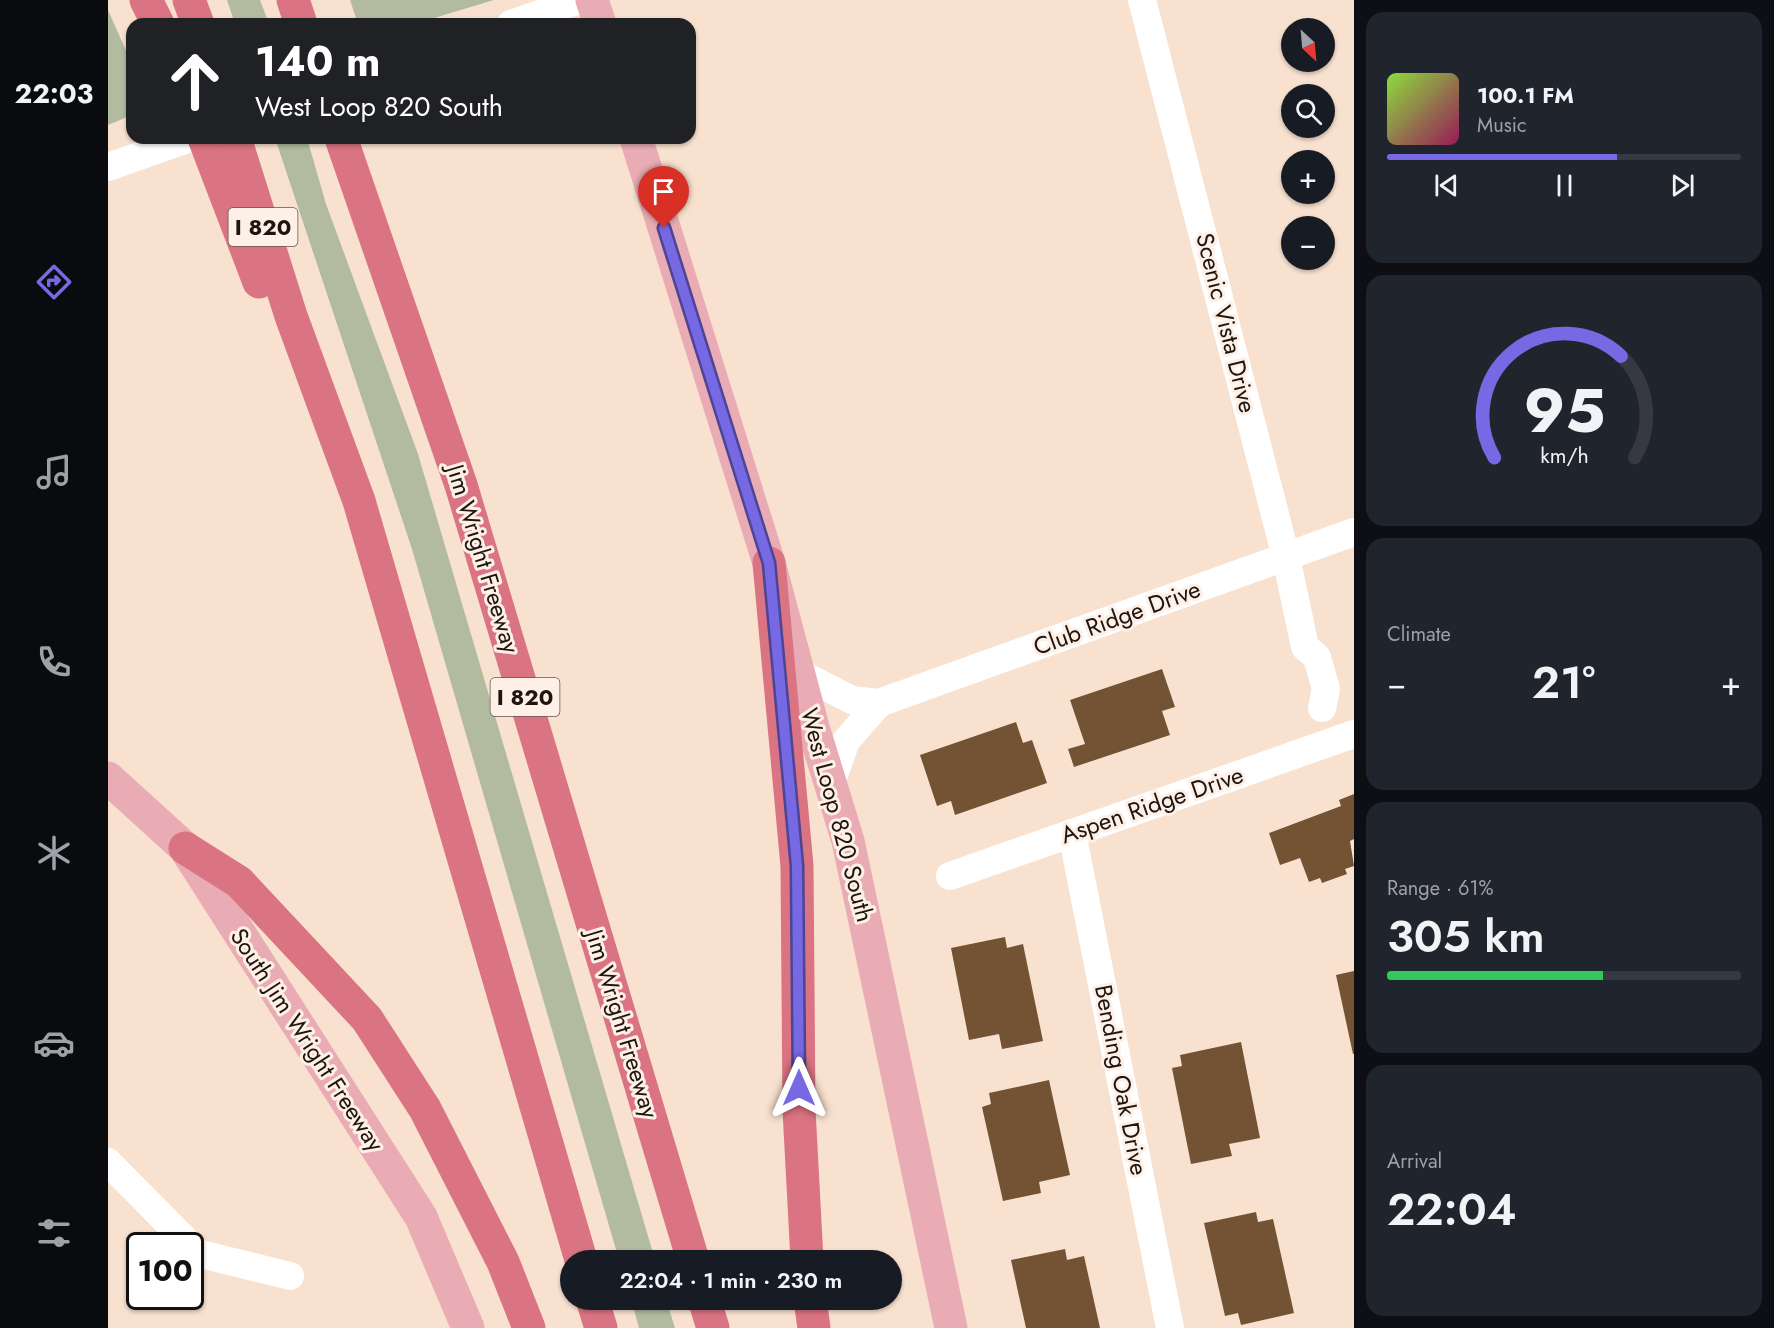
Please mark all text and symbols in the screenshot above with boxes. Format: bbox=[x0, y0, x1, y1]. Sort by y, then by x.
north arrow bbox=[1281, 18, 1335, 72]
map controls bbox=[1281, 18, 1335, 270]
text: 140 m bbox=[255, 31, 381, 92]
icon: ahead bbox=[156, 42, 234, 120]
text: 22:03 bbox=[15, 74, 93, 113]
text: 100.1 FM bbox=[1477, 79, 1574, 111]
button: search bbox=[1281, 84, 1335, 138]
text: West Loop 820 South bbox=[255, 87, 503, 126]
text: Music bbox=[1477, 111, 1527, 140]
button: + bbox=[1281, 150, 1335, 204]
pin bbox=[638, 166, 689, 228]
icon: previous bbox=[1430, 169, 1463, 202]
icon: pause bbox=[1548, 169, 1581, 202]
icon: next bbox=[1666, 169, 1699, 202]
icon: arrive bbox=[647, 175, 680, 208]
road number: I 820 bbox=[228, 208, 298, 246]
button: − bbox=[1281, 216, 1335, 270]
street label: Scenic Vista Drive bbox=[1187, 229, 1266, 416]
icon: directions bbox=[33, 261, 75, 303]
text: 95 bbox=[1523, 365, 1605, 455]
text: km/h bbox=[1540, 440, 1588, 471]
icon: music bbox=[33, 451, 75, 493]
street label: Jim Wright Freeway bbox=[437, 457, 529, 658]
street label: Club Ridge Drive bbox=[1028, 571, 1205, 664]
text: Climate bbox=[1387, 620, 1451, 649]
icon: phone bbox=[33, 641, 75, 683]
text: 21° bbox=[1532, 650, 1595, 715]
text: − bbox=[1387, 660, 1406, 707]
text: + bbox=[1721, 660, 1741, 707]
road number: I 820 bbox=[490, 678, 560, 716]
street label: West Loop 820 South bbox=[792, 704, 883, 926]
street label: Aspen Ridge Drive bbox=[1056, 757, 1248, 852]
icon: climate bbox=[33, 832, 75, 874]
text: Range · 61% bbox=[1387, 874, 1494, 903]
text: 305 km bbox=[1387, 904, 1545, 969]
street label: South Jim Wright Freeway bbox=[222, 921, 393, 1159]
street label: Jim Wright Freeway bbox=[576, 922, 668, 1123]
street label: Bending Oak Drive bbox=[1086, 982, 1157, 1178]
icon: car bbox=[33, 1022, 75, 1064]
position arrow bbox=[767, 1056, 831, 1120]
text: Arrival bbox=[1387, 1147, 1442, 1176]
text: 22:04 bbox=[1387, 1177, 1517, 1242]
icon: filters bbox=[33, 1212, 75, 1254]
speed limit sign: 100 bbox=[126, 1232, 204, 1310]
text: 22:04 · 1 min · 230 m bbox=[620, 1264, 842, 1296]

